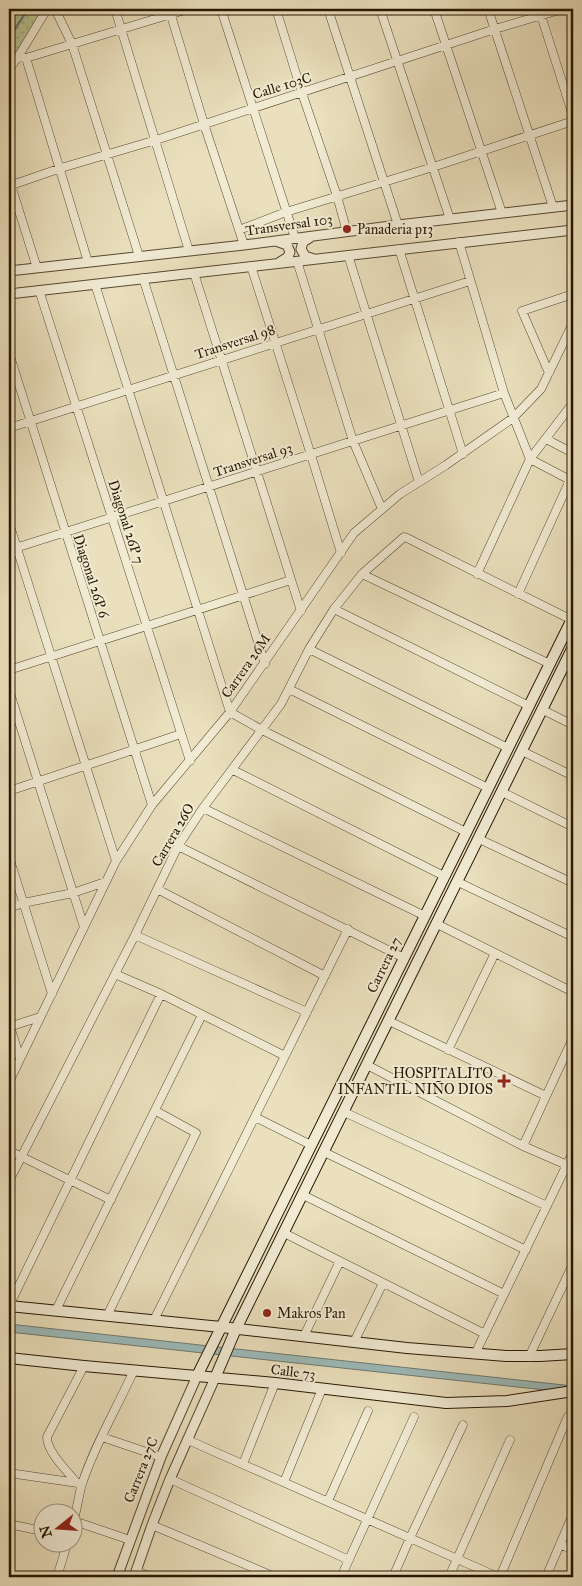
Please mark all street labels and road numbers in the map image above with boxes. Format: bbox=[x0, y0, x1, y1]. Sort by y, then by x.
street label: Calle 103C bbox=[251, 69, 313, 103]
street label: Transversal 103 bbox=[244, 210, 334, 240]
street label: Transversal 98 bbox=[193, 321, 277, 363]
street label: Transversal 93 bbox=[212, 439, 294, 481]
street label: Diagonal 26P 7 bbox=[104, 478, 148, 566]
street label: Diagonal 26P 6 bbox=[69, 532, 113, 621]
street label: Carrera 26M bbox=[218, 631, 274, 701]
street label: Carrera 26O bbox=[148, 800, 198, 870]
street label: Carrera 27 bbox=[363, 934, 405, 996]
street label: Calle 73 bbox=[270, 1361, 316, 1383]
street label: Carrera 27C bbox=[120, 1435, 162, 1505]

